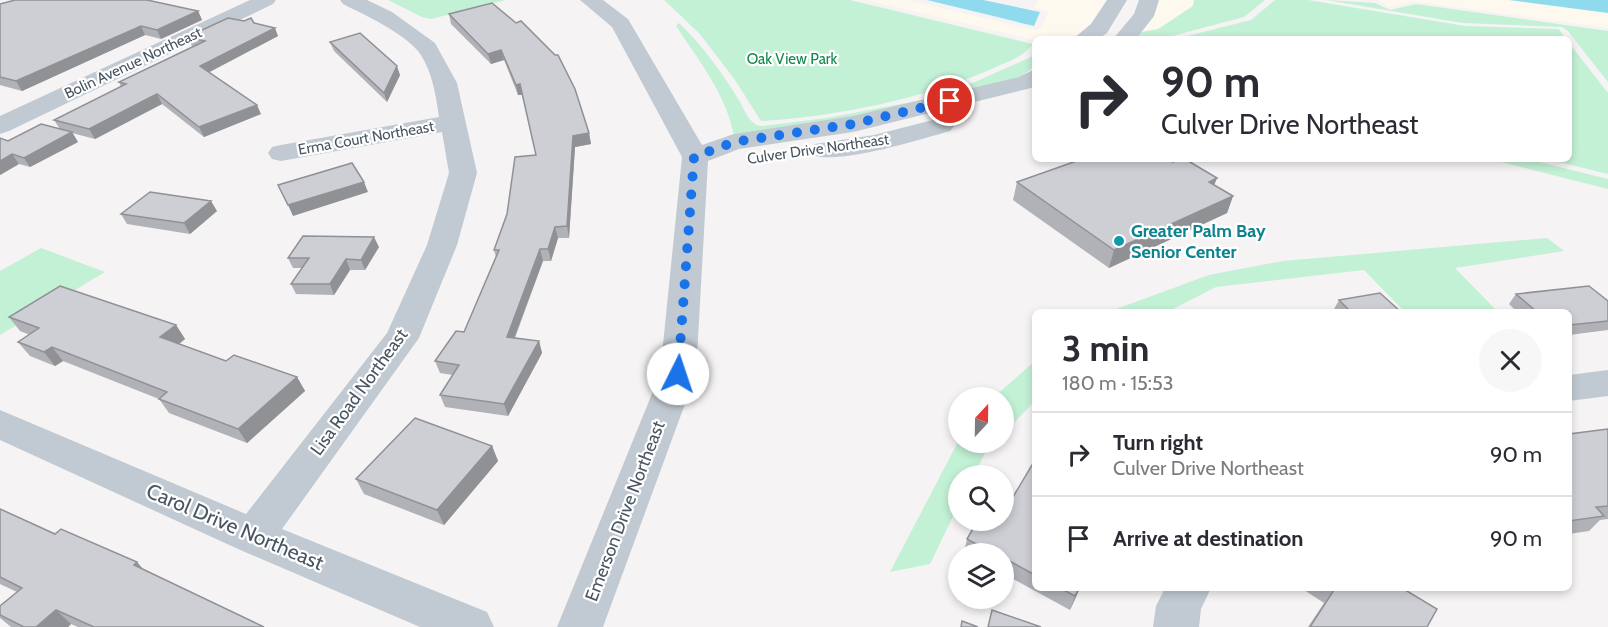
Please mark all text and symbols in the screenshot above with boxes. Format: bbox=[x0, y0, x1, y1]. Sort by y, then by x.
street label: Bolin Avenue Northeast bbox=[62, 23, 204, 103]
park label: Oak View Park bbox=[747, 50, 838, 68]
text: 90 m bbox=[1161, 56, 1260, 108]
icon: right bbox=[1062, 60, 1140, 138]
pin bbox=[924, 75, 975, 126]
icon: arrive bbox=[933, 84, 966, 117]
text: Culver Drive Northeast bbox=[1161, 108, 1418, 141]
street label: Erma Court Northeast bbox=[297, 117, 435, 159]
street label: Culver Drive Northeast bbox=[746, 130, 890, 168]
place label: Greater Palm Bay Senior Center bbox=[1131, 220, 1266, 263]
marker: Greater Palm Bay Senior Center bbox=[1112, 234, 1126, 248]
street label: Lisa Road Northeast bbox=[306, 324, 412, 460]
text: 3 min bbox=[1062, 326, 1149, 370]
button: close bbox=[1479, 329, 1542, 392]
position arrow bbox=[646, 342, 710, 406]
text: 180 m · 15:53 bbox=[1062, 371, 1174, 395]
north arrow bbox=[948, 387, 1014, 453]
map controls bbox=[948, 387, 1014, 609]
street label: Emerson Drive Northeast bbox=[580, 418, 670, 604]
text: Turn right bbox=[1113, 429, 1203, 456]
icon: right bbox=[1062, 438, 1095, 471]
text: 90 m bbox=[1490, 441, 1542, 468]
text: Culver Drive Northeast bbox=[1113, 456, 1304, 480]
button: search bbox=[948, 465, 1014, 531]
street label: Carol Drive Northeast bbox=[143, 478, 328, 575]
icon: arrive bbox=[1062, 522, 1095, 555]
text: Arrive at destination bbox=[1113, 525, 1303, 552]
text: 90 m bbox=[1490, 525, 1542, 552]
button: layers bbox=[948, 543, 1014, 609]

